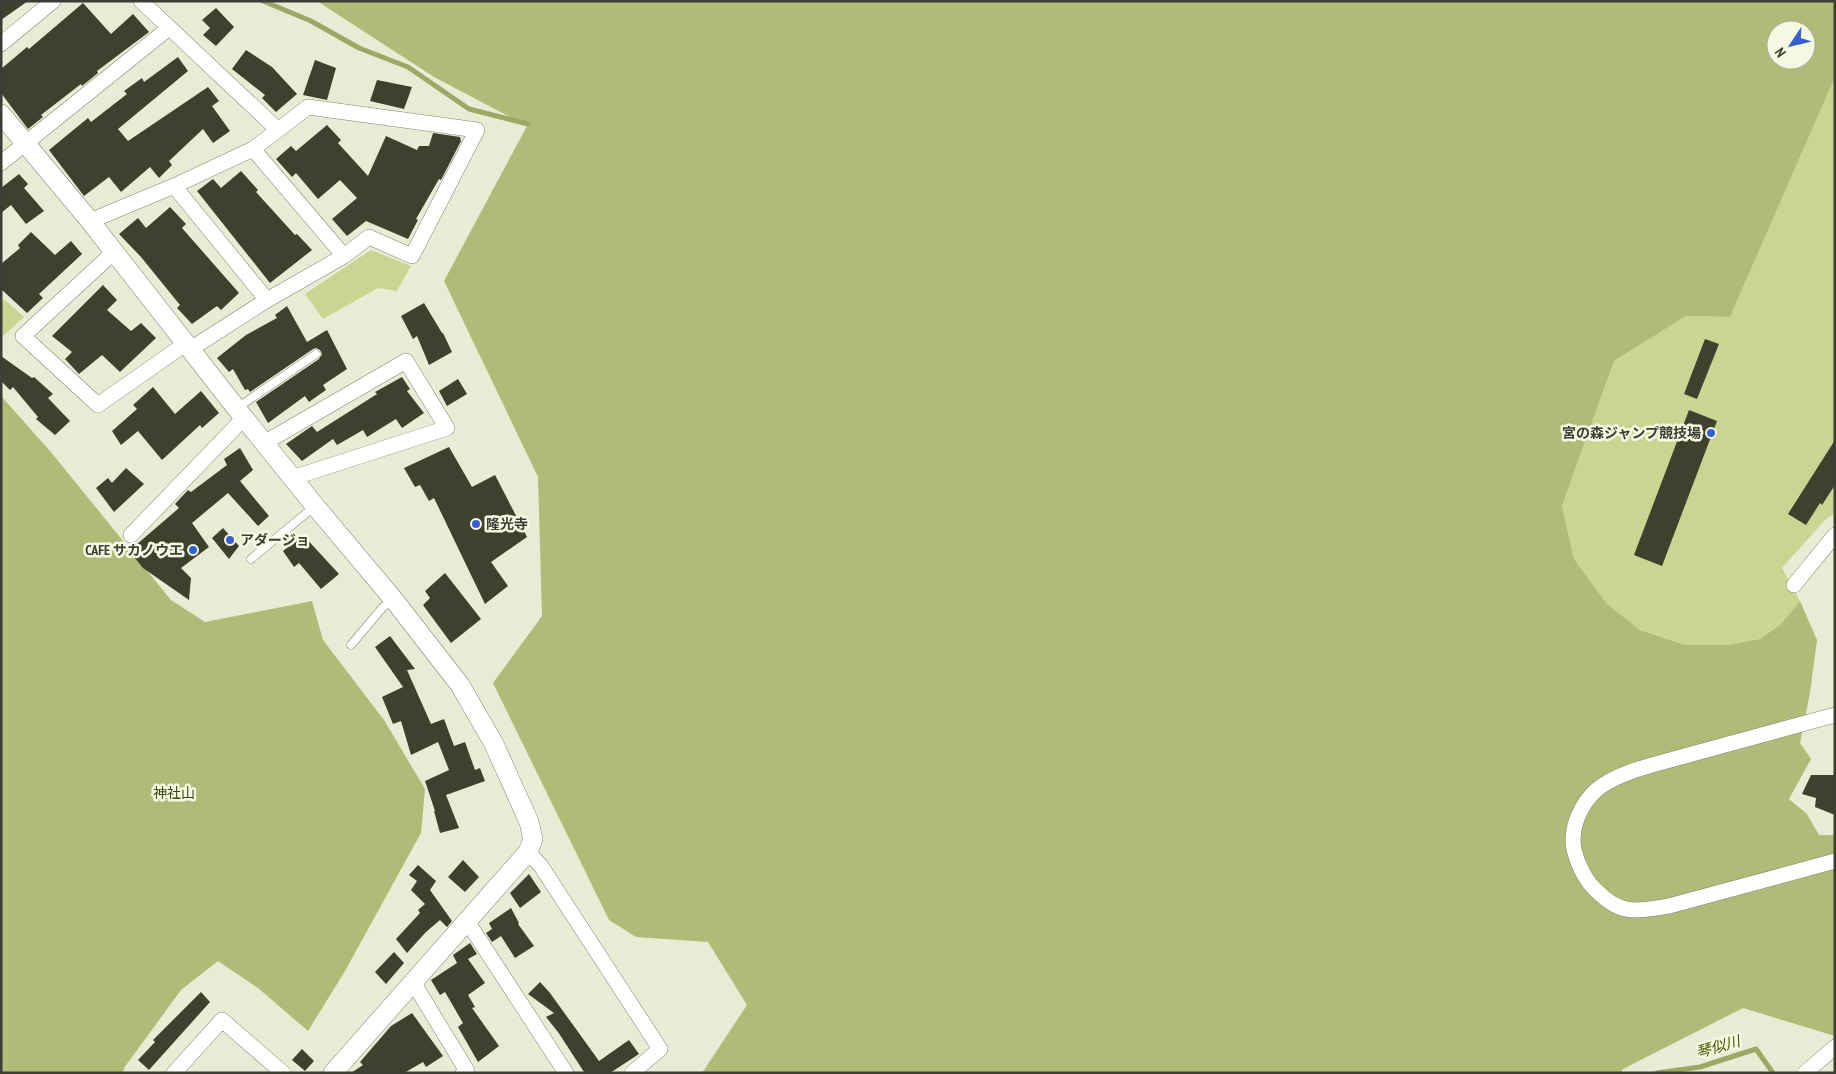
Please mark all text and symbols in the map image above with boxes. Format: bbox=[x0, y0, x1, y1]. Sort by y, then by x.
north arrow bbox=[1766, 20, 1816, 70]
text: N bbox=[1771, 44, 1790, 61]
place label: 宮の森ジャンプ競技場 bbox=[1562, 424, 1701, 442]
marker: 宮の森ジャンプ競技場 bbox=[1705, 427, 1717, 439]
place label: 隆光寺 bbox=[486, 515, 528, 533]
marker: 隆光寺 bbox=[470, 518, 482, 530]
place label: アダージョ bbox=[240, 531, 310, 549]
marker: アダージョ bbox=[224, 534, 236, 546]
place label: CAFE サカノウエ bbox=[85, 541, 183, 559]
marker: CAFE サカノウエ bbox=[187, 544, 199, 556]
park label: 神社山 bbox=[153, 784, 195, 802]
water label: 琴似川 bbox=[1694, 1031, 1744, 1062]

